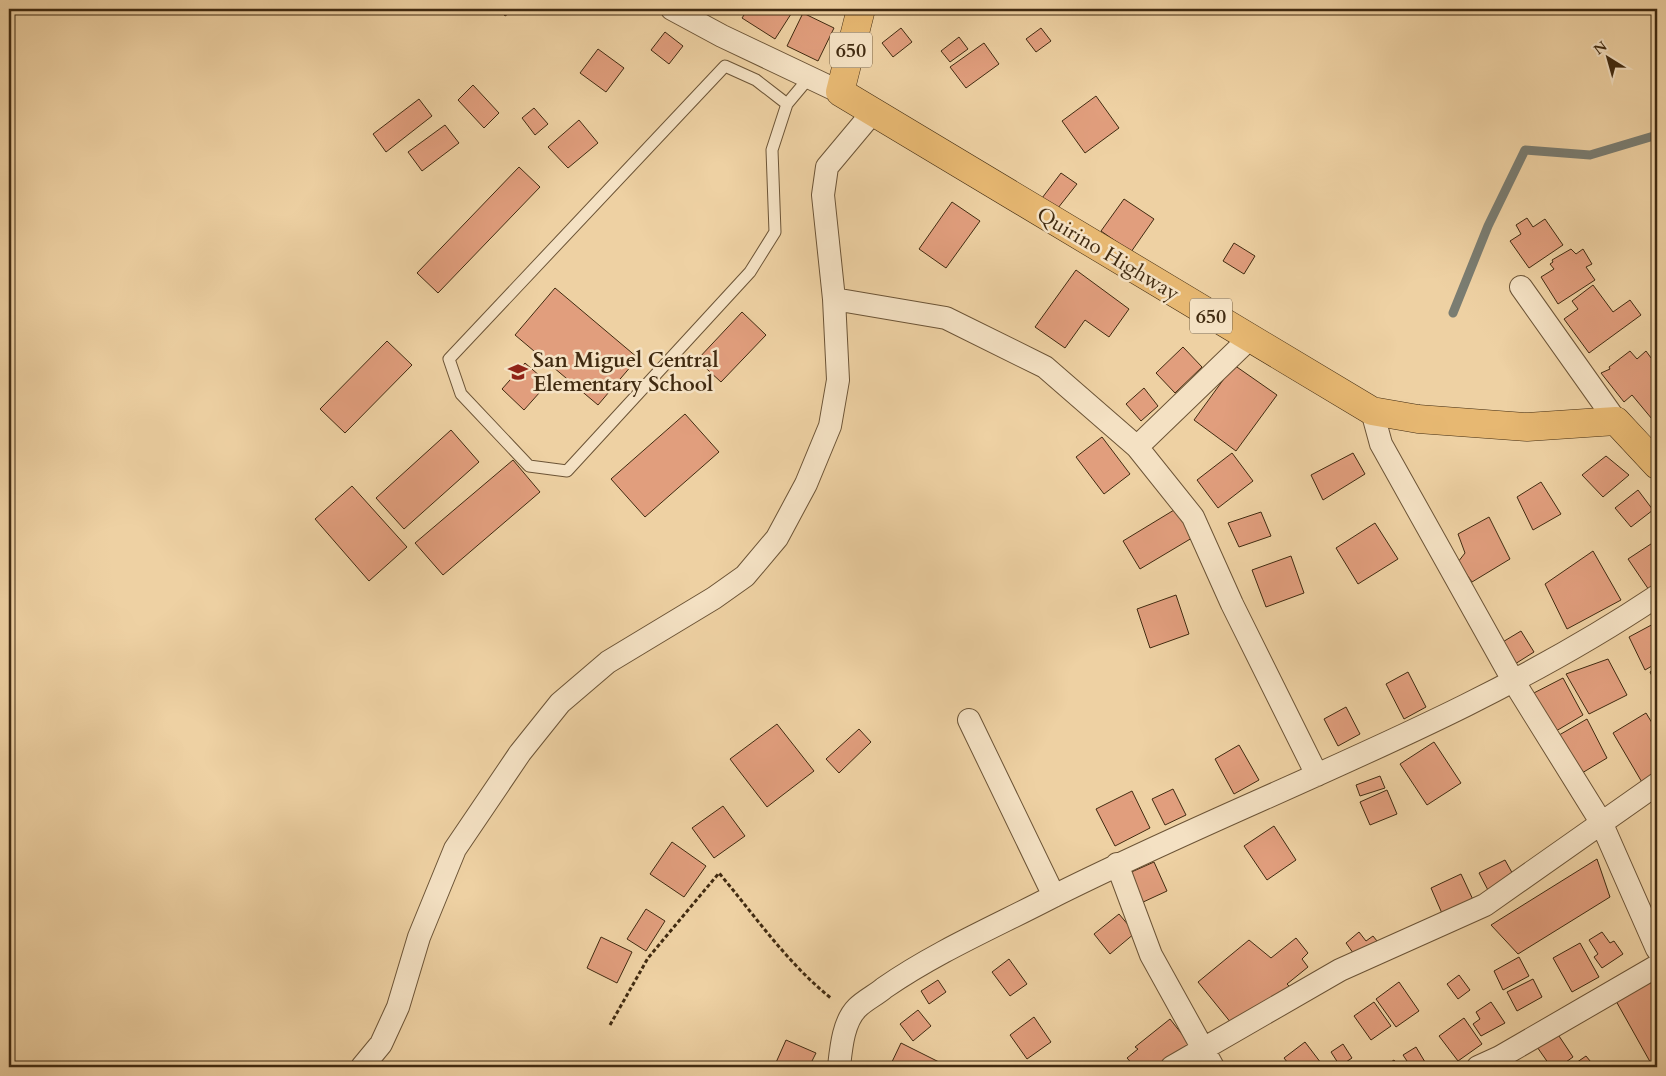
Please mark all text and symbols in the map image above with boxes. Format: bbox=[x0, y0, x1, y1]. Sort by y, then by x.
road number: 650 bbox=[830, 32, 872, 68]
north arrow bbox=[1584, 32, 1634, 82]
text: N bbox=[1590, 37, 1611, 59]
street label: Quirino Highway bbox=[1031, 200, 1185, 308]
road number: 650 bbox=[1190, 298, 1232, 334]
place label: San Miguel Central Elementary School bbox=[533, 346, 719, 399]
school or university icon: San Miguel Central Elementary School bbox=[507, 361, 529, 383]

